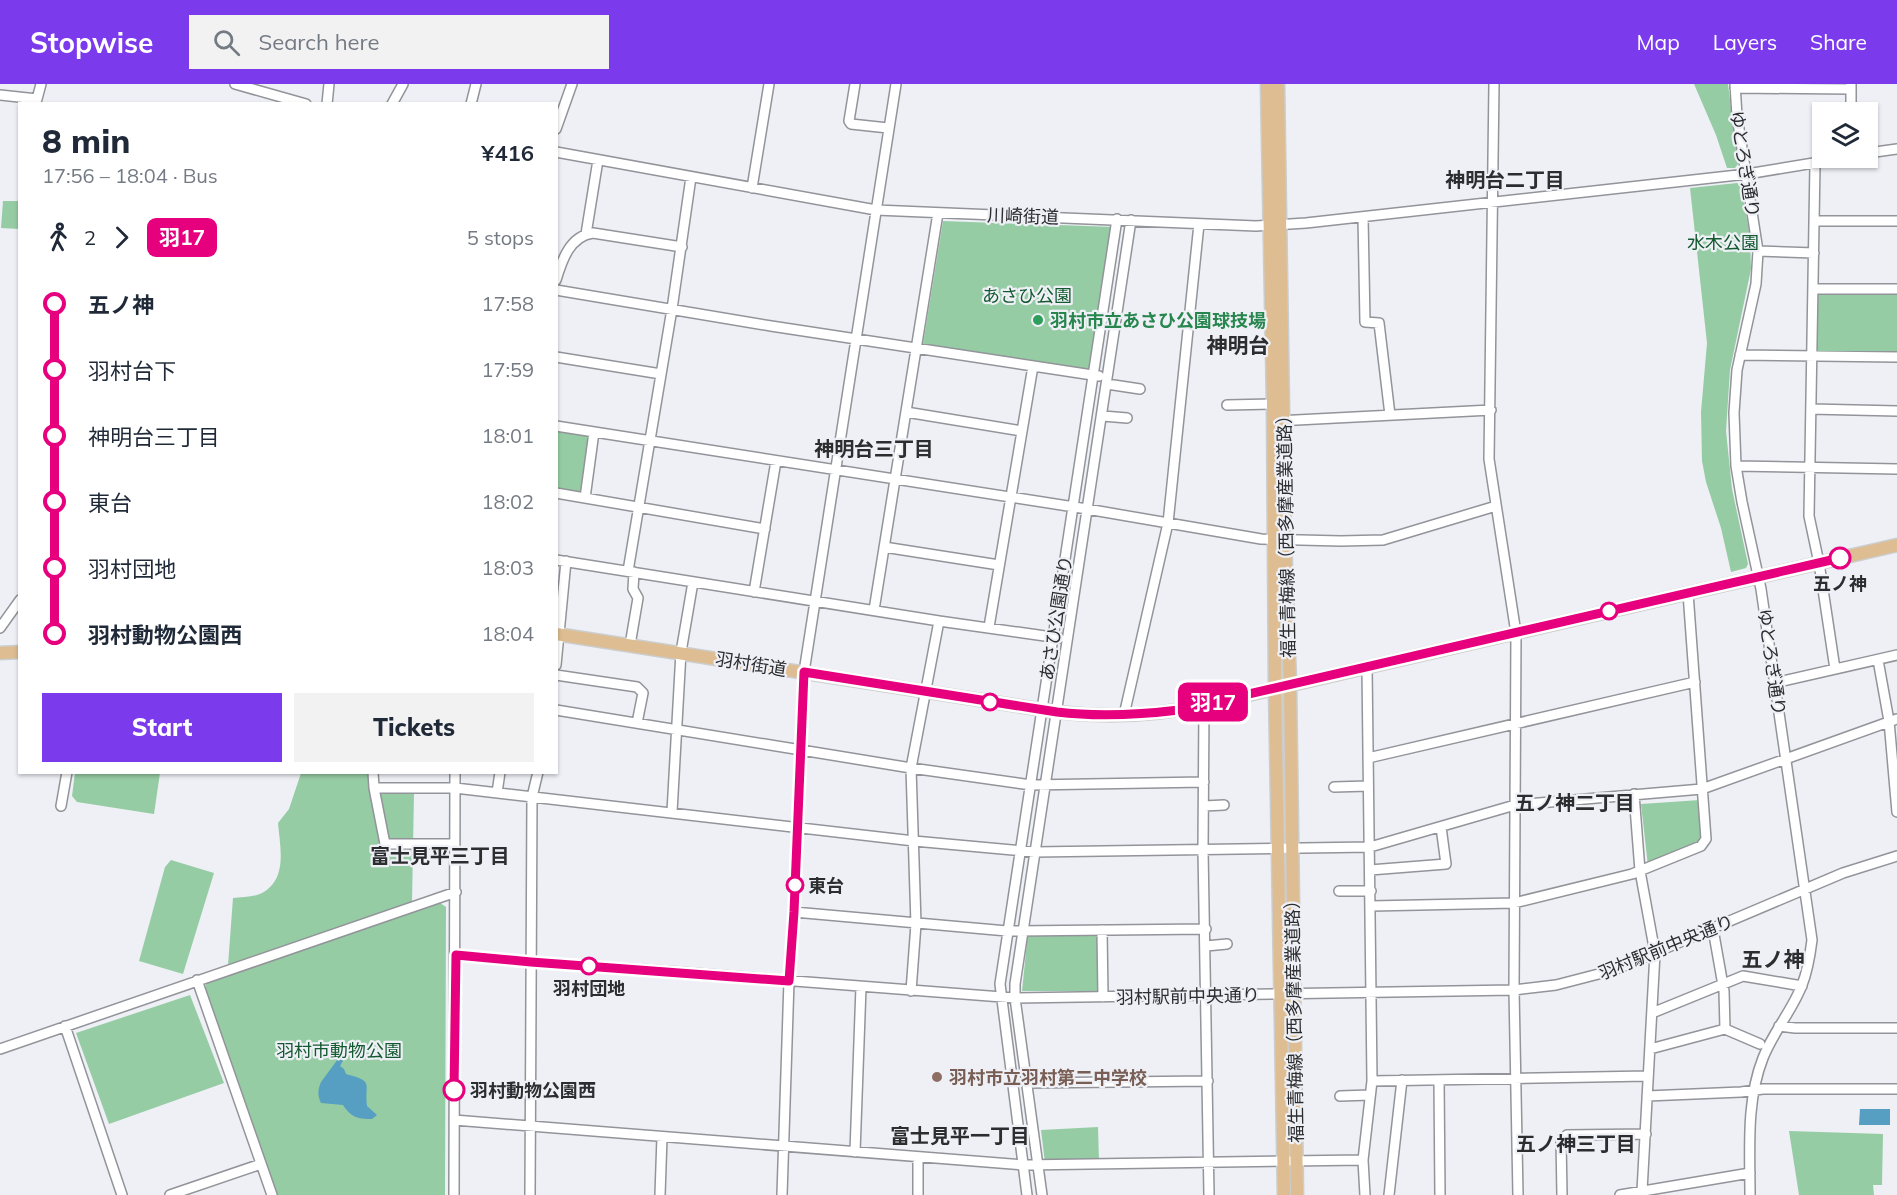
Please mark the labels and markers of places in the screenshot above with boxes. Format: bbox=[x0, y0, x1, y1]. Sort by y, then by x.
place label: 羽村市立あさひ公園球技場 bbox=[1050, 309, 1266, 332]
marker: 羽村市立あさひ公園球技場 bbox=[1031, 313, 1045, 327]
marker: 五ノ神 bbox=[1829, 547, 1851, 569]
place label: 五ノ神 bbox=[1813, 572, 1867, 595]
unlabelled marker bbox=[1600, 602, 1618, 620]
unlabelled marker bbox=[981, 693, 999, 711]
place label: 東台 bbox=[808, 874, 844, 897]
marker: 東台 bbox=[786, 876, 804, 894]
marker: 羽村団地 bbox=[580, 957, 598, 975]
place label: 羽村団地 bbox=[553, 977, 625, 1000]
place label: 羽村市立羽村第二中学校 bbox=[949, 1066, 1147, 1089]
marker: 羽村市立羽村第二中学校 bbox=[930, 1070, 944, 1084]
marker: 羽村動物公園西 bbox=[443, 1079, 465, 1101]
place label: 羽村動物公園西 bbox=[470, 1079, 596, 1102]

